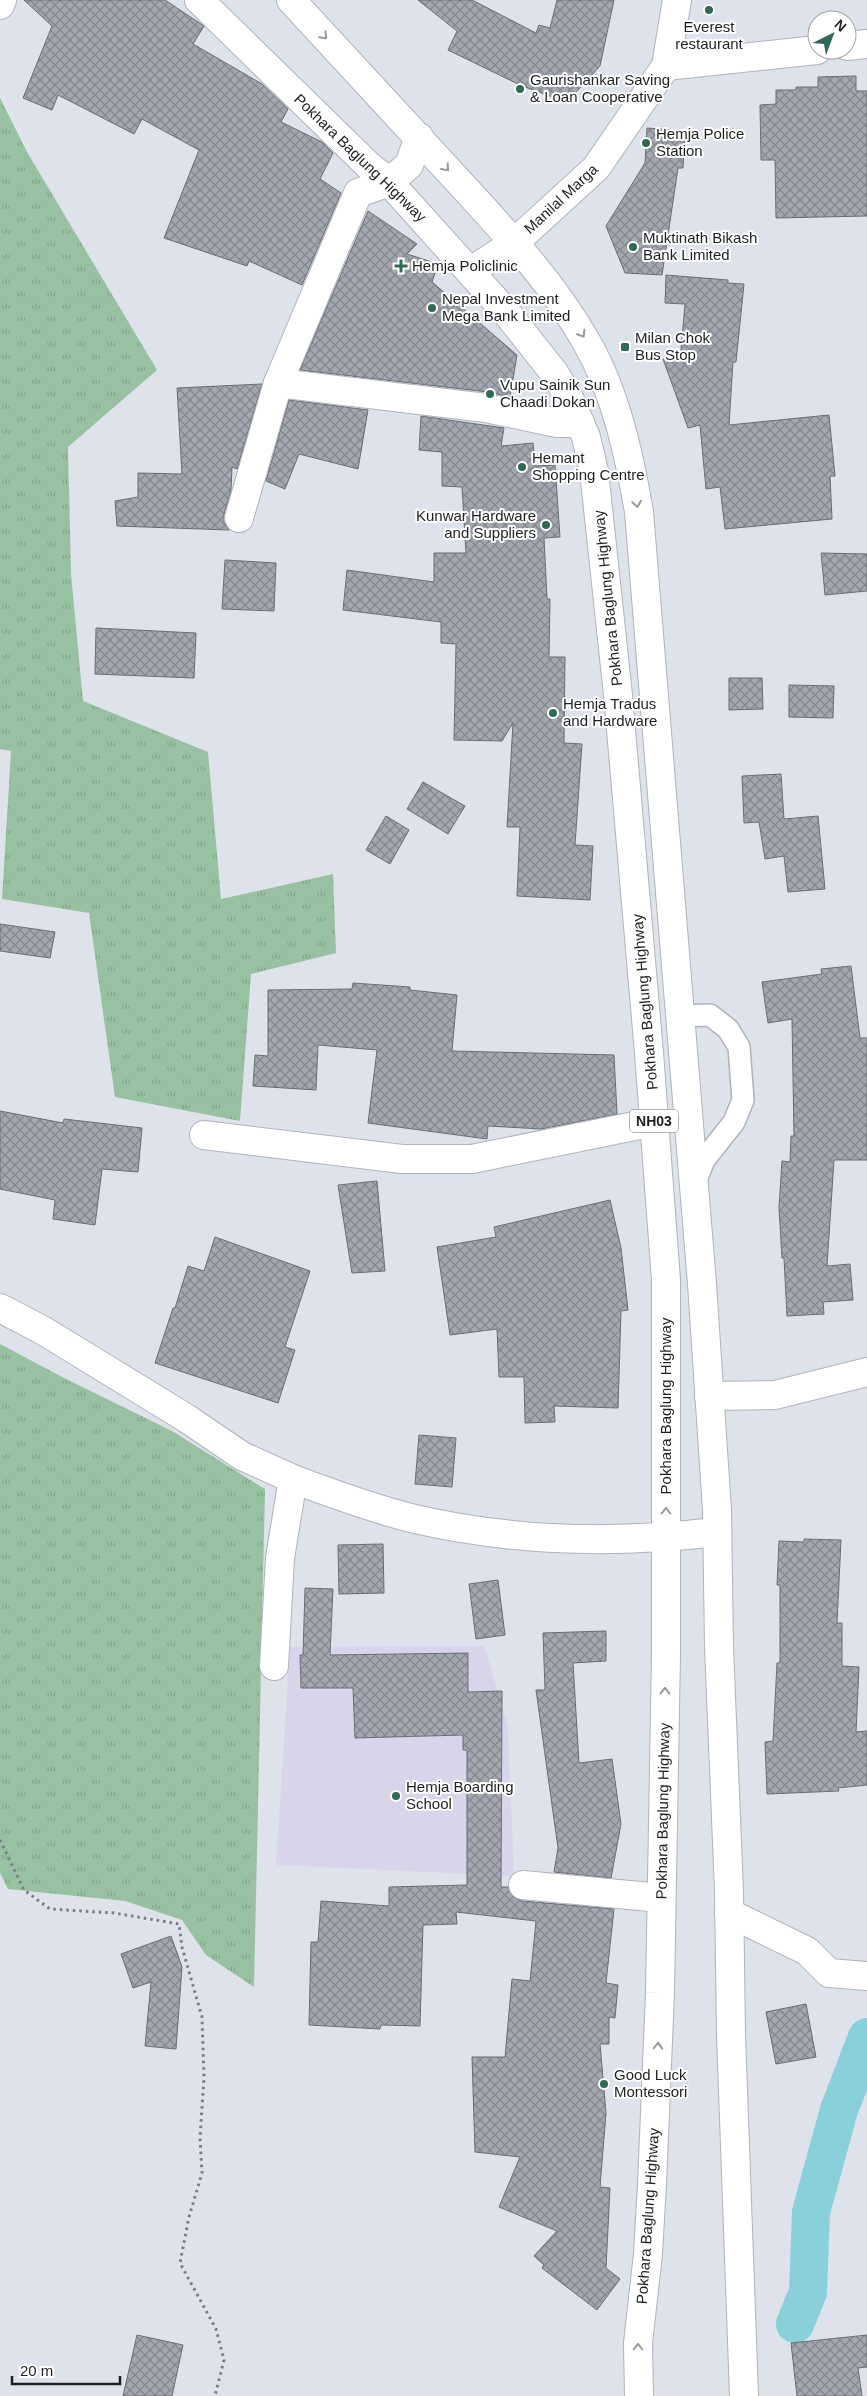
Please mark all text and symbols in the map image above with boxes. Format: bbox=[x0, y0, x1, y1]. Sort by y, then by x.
marker: Everest restaurant bbox=[703, 4, 715, 16]
north arrow bbox=[807, 10, 857, 60]
text: N bbox=[832, 16, 850, 35]
place label: Everest restaurant bbox=[675, 18, 744, 52]
one-way arrow bbox=[318, 30, 327, 39]
place label: Gaurishankar Saving & Loan Cooperative bbox=[530, 71, 670, 105]
marker: Gaurishankar Saving & Loan Cooperative bbox=[514, 83, 526, 95]
street label: Pokhara Baglung Highway bbox=[291, 90, 430, 226]
place label: Hemja Police Station bbox=[656, 125, 744, 159]
marker: Hemja Police Station bbox=[640, 137, 652, 149]
street label: Manilal Marga bbox=[520, 160, 601, 237]
one-way arrow bbox=[440, 162, 449, 171]
place label: Muktinath Bikash Bank Limited bbox=[643, 229, 757, 263]
marker: Muktinath Bikash Bank Limited bbox=[627, 241, 639, 253]
place label: Hemja Policlinic bbox=[412, 257, 518, 274]
marker: Hemja Policlinic bbox=[394, 259, 408, 273]
place label: Nepal Investment Mega Bank Limited bbox=[442, 290, 570, 324]
marker: Nepal Investment Mega Bank Limited bbox=[426, 302, 438, 314]
one-way arrow bbox=[575, 329, 585, 338]
place label: Milan Chok Bus Stop bbox=[635, 329, 711, 363]
marker: Milan Chok Bus Stop bbox=[619, 341, 631, 353]
place label: Vupu Sainik Sun Chaadi Dokan bbox=[500, 376, 610, 410]
marker: Vupu Sainik Sun Chaadi Dokan bbox=[484, 388, 496, 400]
place label: Hemant Shopping Centre bbox=[532, 449, 645, 483]
marker: Hemant Shopping Centre bbox=[516, 461, 528, 473]
one-way arrow bbox=[632, 500, 642, 508]
place label: Kunwar Hardware and Suppliers bbox=[416, 507, 536, 541]
street label: Pokhara Baglung Highway bbox=[590, 509, 625, 687]
marker: Kunwar Hardware and Suppliers bbox=[540, 519, 552, 531]
place label: Hemja Tradus and Hardware bbox=[563, 695, 657, 729]
marker: Hemja Tradus and Hardware bbox=[547, 707, 559, 719]
street label: Pokhara Baglung Highway bbox=[628, 913, 661, 1091]
road number: NH03 bbox=[630, 1110, 678, 1132]
street label: Pokhara Baglung Highway bbox=[657, 1317, 674, 1494]
one-way arrow bbox=[661, 1506, 671, 1514]
one-way arrow bbox=[660, 1686, 670, 1694]
street label: Pokhara Baglung Highway bbox=[652, 1722, 673, 1900]
place label: Hemja Boarding School bbox=[406, 1778, 514, 1812]
marker: Hemja Boarding School bbox=[390, 1790, 402, 1802]
one-way arrow bbox=[652, 2041, 663, 2049]
place label: Good Luck Montessori bbox=[614, 2066, 687, 2100]
marker: Good Luck Montessori bbox=[598, 2078, 610, 2090]
street label: Pokhara Baglung Highway bbox=[633, 2127, 662, 2305]
one-way arrow bbox=[633, 2343, 643, 2351]
scale bar bbox=[12, 2354, 120, 2386]
text: 20 m bbox=[20, 2362, 53, 2379]

